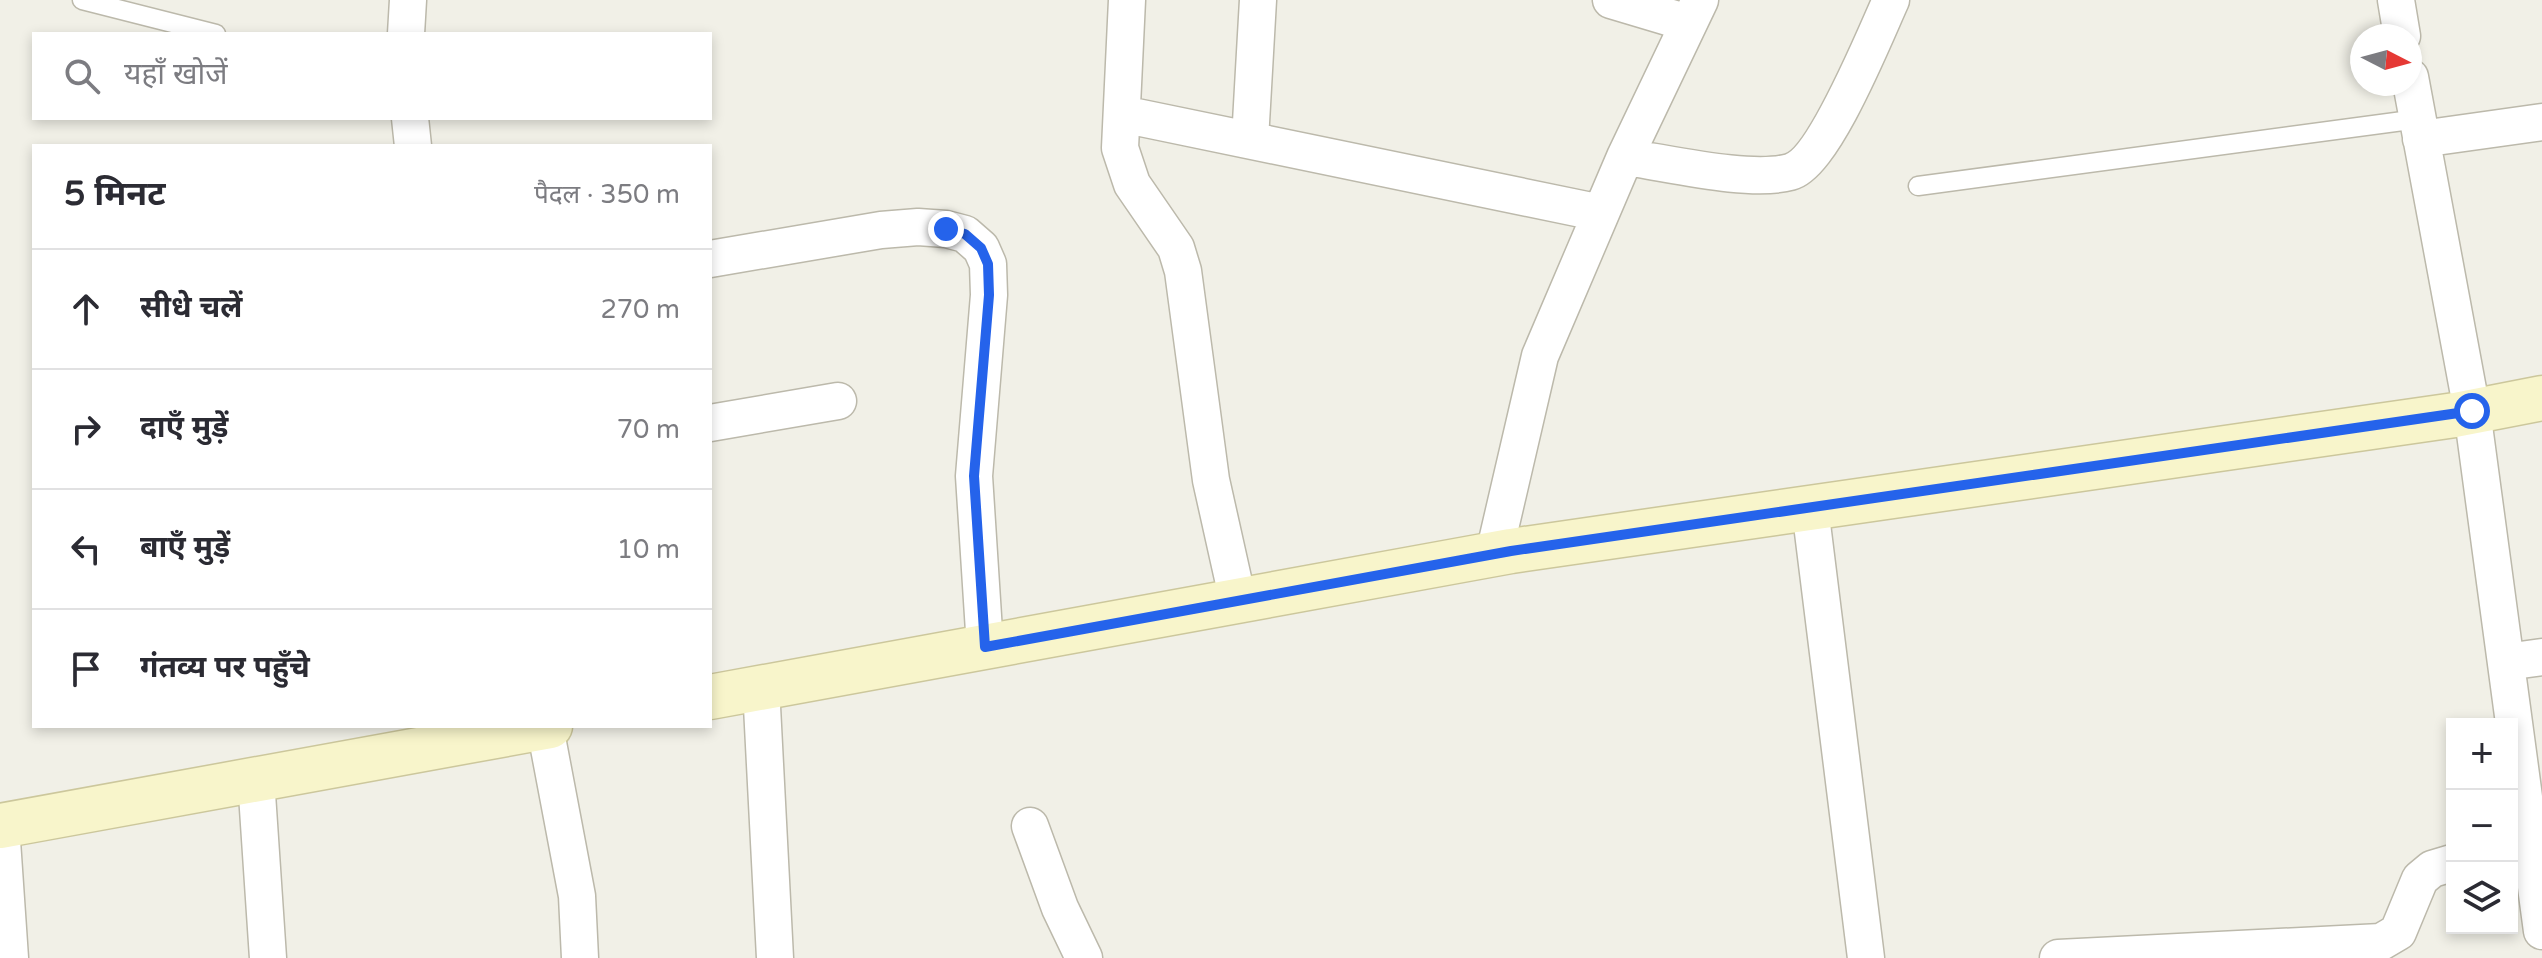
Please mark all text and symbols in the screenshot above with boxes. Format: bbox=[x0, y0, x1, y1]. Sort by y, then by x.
north arrow bbox=[2350, 24, 2422, 96]
search box bbox=[32, 32, 712, 120]
icon: search bbox=[60, 54, 104, 98]
text: यहाँ खोजें bbox=[124, 56, 227, 93]
text: 5 मिनट bbox=[64, 174, 166, 215]
text: पैदल · 350 m bbox=[534, 179, 680, 210]
route end bbox=[928, 211, 964, 247]
icon: ahead bbox=[64, 287, 108, 331]
text: सीधे चलें bbox=[140, 289, 242, 326]
text: 270 m bbox=[600, 294, 680, 325]
route start bbox=[2454, 393, 2490, 429]
icon: right bbox=[64, 407, 108, 451]
text: दाएँ मुड़ें bbox=[140, 409, 228, 446]
text: 70 m bbox=[617, 414, 680, 445]
icon: left bbox=[64, 527, 108, 571]
text: बाएँ मुड़ें bbox=[140, 529, 230, 566]
text: 10 m bbox=[617, 534, 680, 565]
icon: arrive bbox=[64, 647, 108, 691]
text: गंतव्य पर पहुँचे bbox=[140, 649, 310, 686]
map controls bbox=[2446, 718, 2518, 934]
button: + bbox=[2446, 718, 2518, 790]
button: − bbox=[2446, 790, 2518, 862]
button: layers bbox=[2446, 862, 2518, 934]

